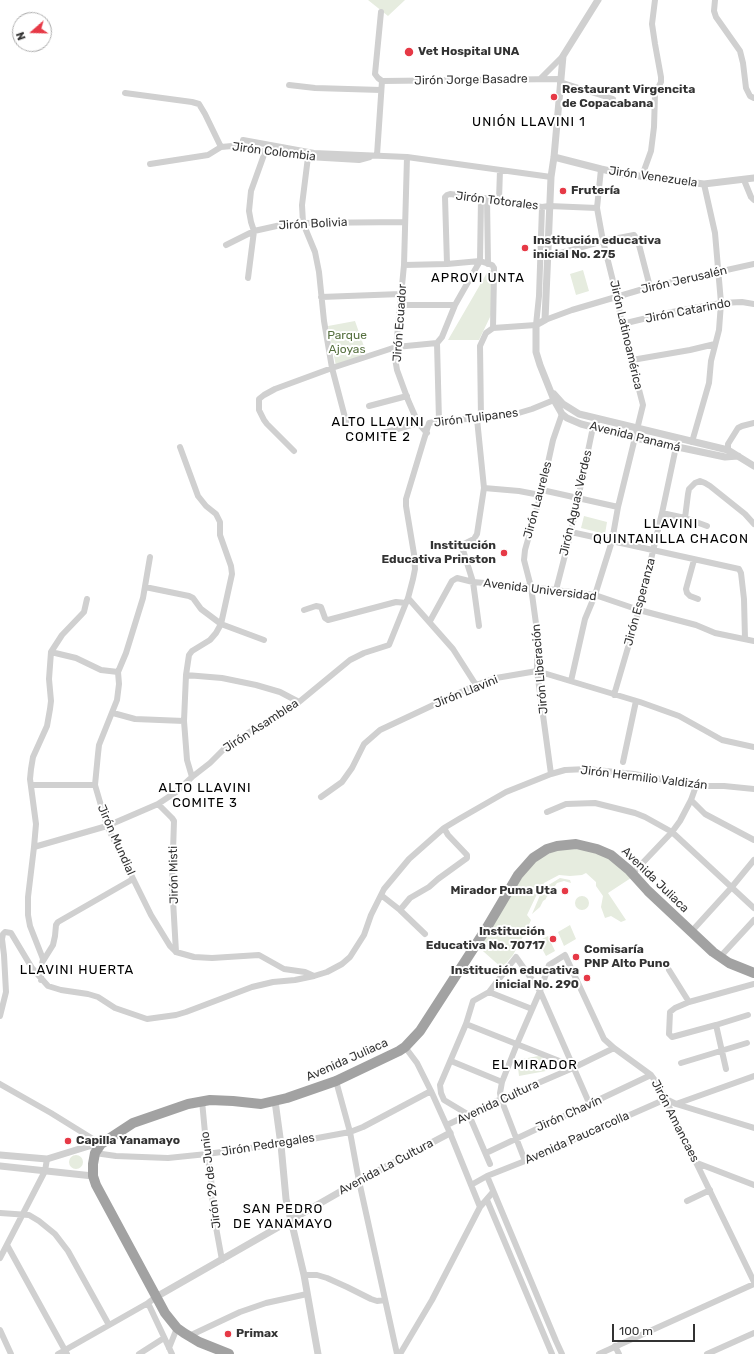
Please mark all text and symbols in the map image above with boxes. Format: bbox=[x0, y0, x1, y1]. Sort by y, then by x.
north arrow bbox=[12, 12, 52, 52]
text: N bbox=[14, 30, 29, 42]
place label: Vet Hospital UNA bbox=[418, 45, 519, 59]
marker: Vet Hospital UNA bbox=[403, 46, 415, 58]
street label: Jirón Jorge Basadre bbox=[414, 72, 528, 88]
place label: Restaurant Virgencita de Copacabana bbox=[562, 83, 695, 111]
marker: Restaurant Virgencita de Copacabana bbox=[549, 92, 559, 102]
district label: UNIÓN LLAVINI 1 bbox=[472, 114, 586, 130]
street label: Jirón Colombia bbox=[231, 140, 317, 164]
street label: Jirón Venezuela bbox=[608, 164, 698, 190]
place label: Frutería bbox=[571, 184, 620, 198]
marker: Frutería bbox=[558, 186, 568, 196]
street label: Jirón Totorales bbox=[455, 189, 539, 213]
street label: Jirón Bolivia bbox=[278, 215, 348, 233]
place label: Institución educativa inicial No. 275 bbox=[533, 234, 661, 262]
marker: Institución educativa inicial No. 275 bbox=[520, 243, 530, 253]
street label: Jirón Jerusalén bbox=[640, 263, 728, 297]
district label: APROVI UNTA bbox=[431, 270, 525, 286]
street label: Jirón Latinoamérica bbox=[606, 279, 646, 391]
street label: Jirón Ecuador bbox=[390, 283, 410, 363]
street label: Jirón Catarindo bbox=[644, 296, 732, 326]
park label: Parque Ajoyas bbox=[327, 329, 367, 357]
street label: Jirón Tulipanes bbox=[433, 406, 519, 430]
district label: ALTO LLAVINI COMITE 2 bbox=[331, 414, 425, 445]
street label: Avenida Panamá bbox=[588, 419, 682, 455]
street label: Jirón Aguas Verdes bbox=[557, 449, 595, 557]
street label: Jirón Laureles bbox=[521, 460, 555, 540]
district label: LLAVINI QUINTANILLA CHACON bbox=[593, 516, 749, 547]
place label: Institución Educativa Prinston bbox=[381, 539, 496, 567]
marker: Institución Educativa Prinston bbox=[499, 548, 509, 558]
street label: Jirón Esperanza bbox=[621, 556, 659, 648]
street label: Avenida Universidad bbox=[483, 576, 597, 604]
street label: Jirón Liberación bbox=[529, 623, 551, 715]
street label: Jirón Llavini bbox=[432, 673, 500, 711]
street label: Jirón Asamblea bbox=[221, 696, 301, 756]
street label: Jirón Hermilio Valdizán bbox=[580, 763, 708, 793]
district label: ALTO LLAVINI COMITE 3 bbox=[158, 780, 252, 811]
street label: Jirón Mundial bbox=[94, 803, 138, 877]
street label: Avenida Juliaca bbox=[618, 844, 692, 916]
street label: Jirón Misti bbox=[166, 846, 182, 904]
place label: Mirador Puma Uta bbox=[450, 884, 557, 898]
marker: Mirador Puma Uta bbox=[560, 886, 570, 896]
place label: Institución Educativa No. 70717 bbox=[426, 925, 545, 953]
marker: Institución Educativa No. 70717 bbox=[548, 934, 558, 944]
place label: Comisaría PNP Alto Puno bbox=[584, 943, 670, 971]
marker: Comisaría PNP Alto Puno bbox=[571, 952, 581, 962]
district label: LLAVINI HUERTA bbox=[20, 962, 134, 978]
place label: Institución educativa inicial No. 290 bbox=[451, 964, 579, 992]
marker: Institución educativa inicial No. 290 bbox=[582, 973, 592, 983]
street label: Avenida Juliaca bbox=[304, 1035, 390, 1085]
district label: EL MIRADOR bbox=[492, 1057, 578, 1073]
street label: Avenida Cultura bbox=[455, 1077, 541, 1127]
street label: Jirón Amancaes bbox=[648, 1077, 702, 1165]
street label: Jirón Chavín bbox=[534, 1093, 604, 1135]
street label: Avenida Paucarcolla bbox=[523, 1108, 631, 1168]
street label: Jirón 29 de Junio bbox=[198, 1131, 224, 1229]
street label: Jirón Pedregales bbox=[220, 1131, 316, 1159]
place label: Capilla Yanamayo bbox=[76, 1134, 180, 1148]
marker: Capilla Yanamayo bbox=[63, 1136, 73, 1146]
street label: Avenida La Cultura bbox=[336, 1136, 436, 1198]
district label: SAN PEDRO DE YANAMAYO bbox=[233, 1201, 333, 1232]
scale bar bbox=[614, 1316, 697, 1342]
text: 100 m bbox=[619, 1324, 653, 1338]
place label: Primax bbox=[236, 1327, 278, 1341]
marker: Primax bbox=[223, 1329, 233, 1339]

